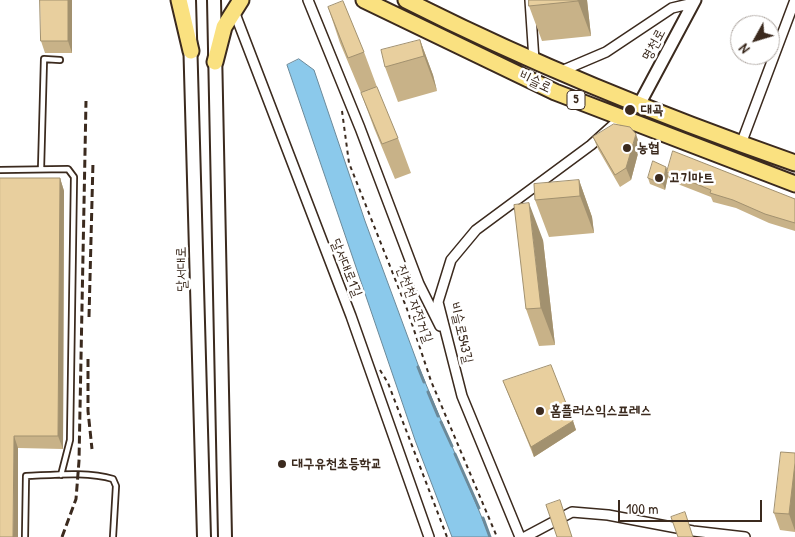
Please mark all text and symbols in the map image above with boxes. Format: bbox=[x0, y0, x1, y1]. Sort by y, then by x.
north arrow bbox=[730, 15, 780, 65]
street label: 명천로 bbox=[639, 26, 669, 64]
text: N bbox=[734, 40, 753, 58]
street label: 비슬로 bbox=[516, 67, 554, 97]
road number: 5 bbox=[567, 90, 585, 110]
place label: 대곡 bbox=[641, 102, 664, 118]
marker: 대곡 bbox=[623, 103, 637, 117]
place label: 농협 bbox=[637, 140, 660, 156]
marker: 농협 bbox=[621, 142, 633, 154]
place label: 고기마트 bbox=[669, 170, 714, 186]
marker: 고기마트 bbox=[653, 172, 665, 184]
street label: 달서대로1길 bbox=[327, 236, 365, 300]
street label: 달서대로 bbox=[173, 246, 191, 292]
street label: 진천천 자전거길 bbox=[392, 263, 436, 345]
street label: 비슬로543길 bbox=[446, 301, 476, 365]
place label: 홈플러스익스프레스 bbox=[550, 403, 651, 419]
marker: 홈플러스익스프레스 bbox=[534, 405, 546, 417]
place label: 대구유천초등학교 bbox=[292, 456, 382, 472]
marker: 대구유천초등학교 bbox=[276, 458, 288, 470]
scale bar bbox=[620, 490, 764, 522]
text: 100 m bbox=[626, 498, 659, 519]

